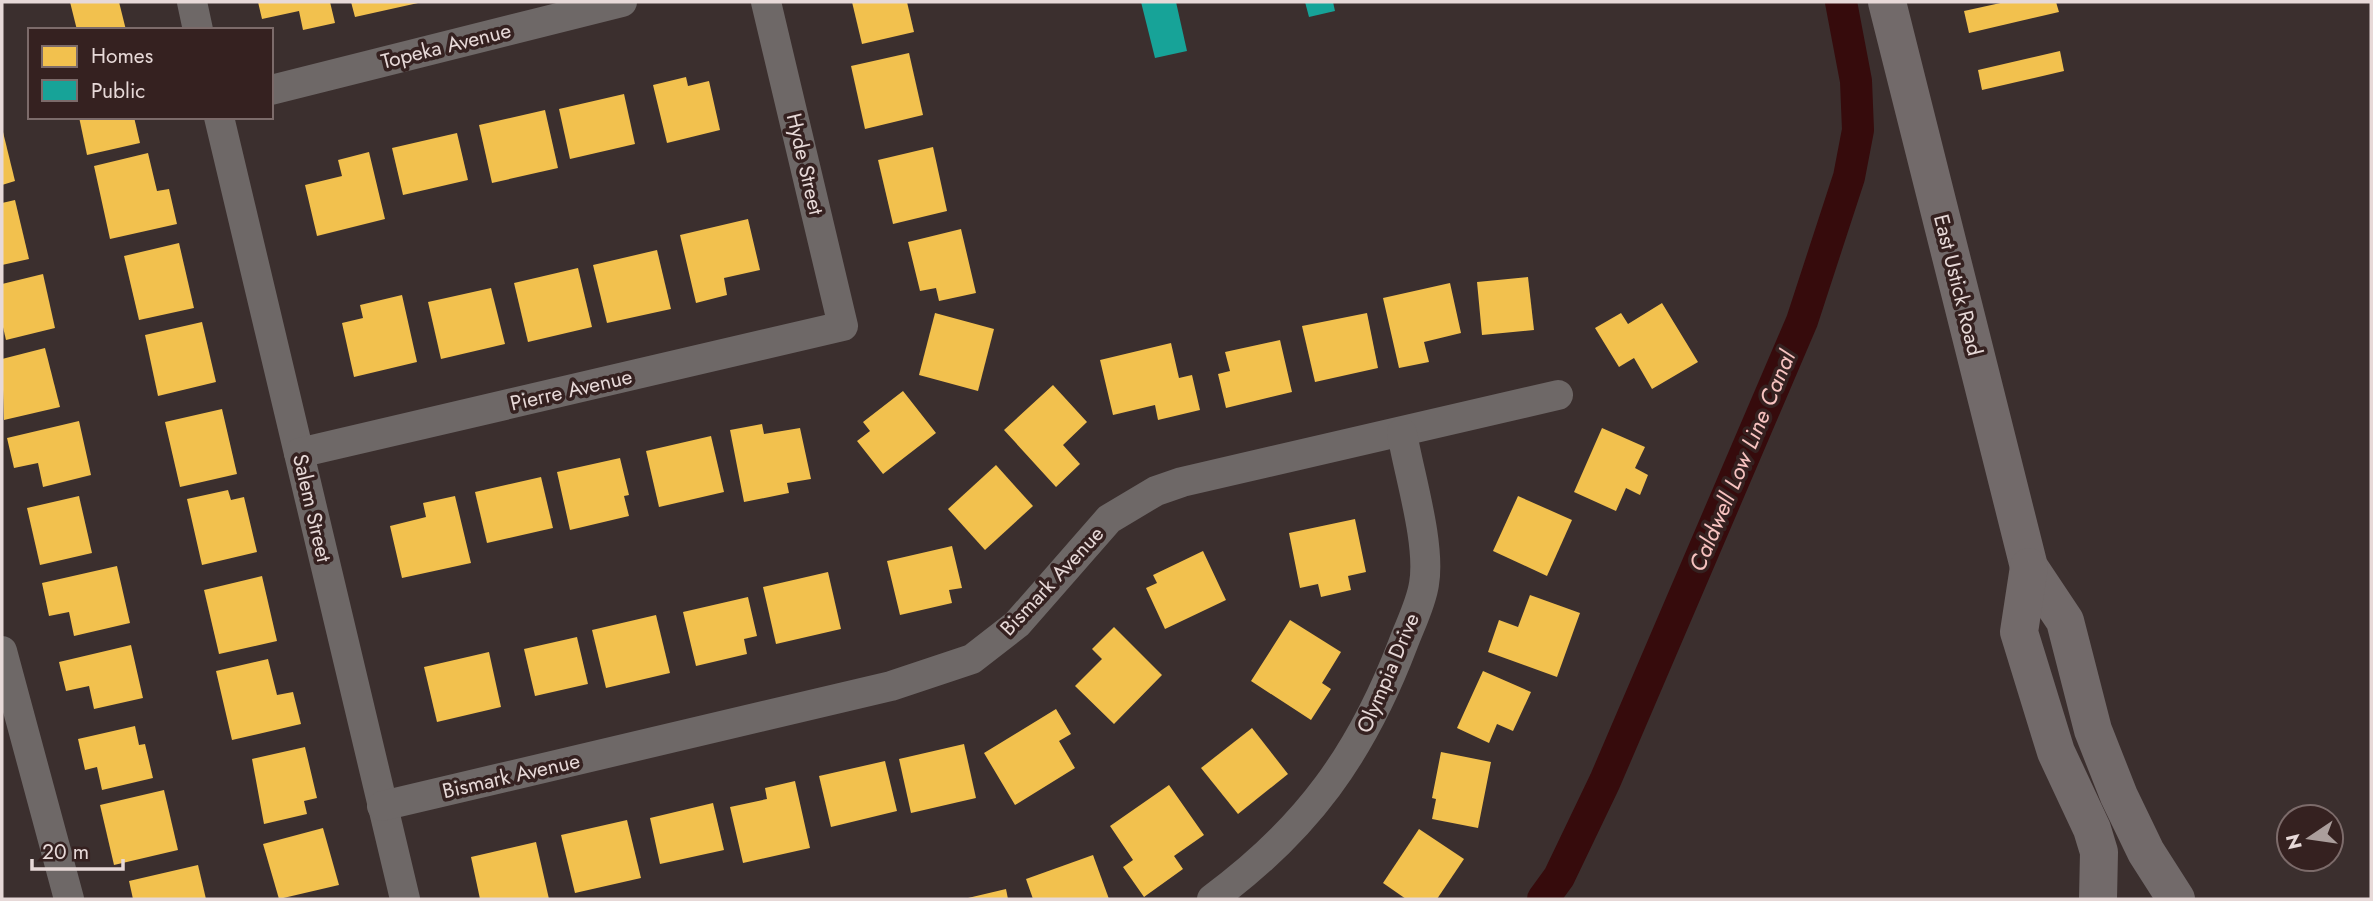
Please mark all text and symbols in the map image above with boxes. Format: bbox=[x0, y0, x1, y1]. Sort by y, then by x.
street label: Topeka Avenue bbox=[378, 15, 514, 77]
legend bbox=[28, 28, 273, 119]
text: Homes bbox=[91, 41, 153, 71]
text: Public bbox=[91, 76, 145, 106]
street label: Hyde Street bbox=[779, 110, 831, 218]
street label: East Ustick Road bbox=[1926, 211, 1990, 359]
water label: Caldwell Low Line Canal bbox=[1680, 345, 1804, 577]
street label: Pierre Avenue bbox=[507, 361, 635, 419]
street label: Salem Street bbox=[285, 451, 339, 565]
street label: Bismark Avenue bbox=[993, 519, 1111, 643]
street label: Olympia Drive bbox=[1349, 608, 1427, 738]
street label: Bismark Avenue bbox=[439, 746, 583, 806]
north arrow bbox=[2275, 803, 2345, 873]
scale bar bbox=[32, 828, 122, 872]
text: N bbox=[2279, 831, 2309, 852]
text: 20 m bbox=[42, 837, 89, 867]

